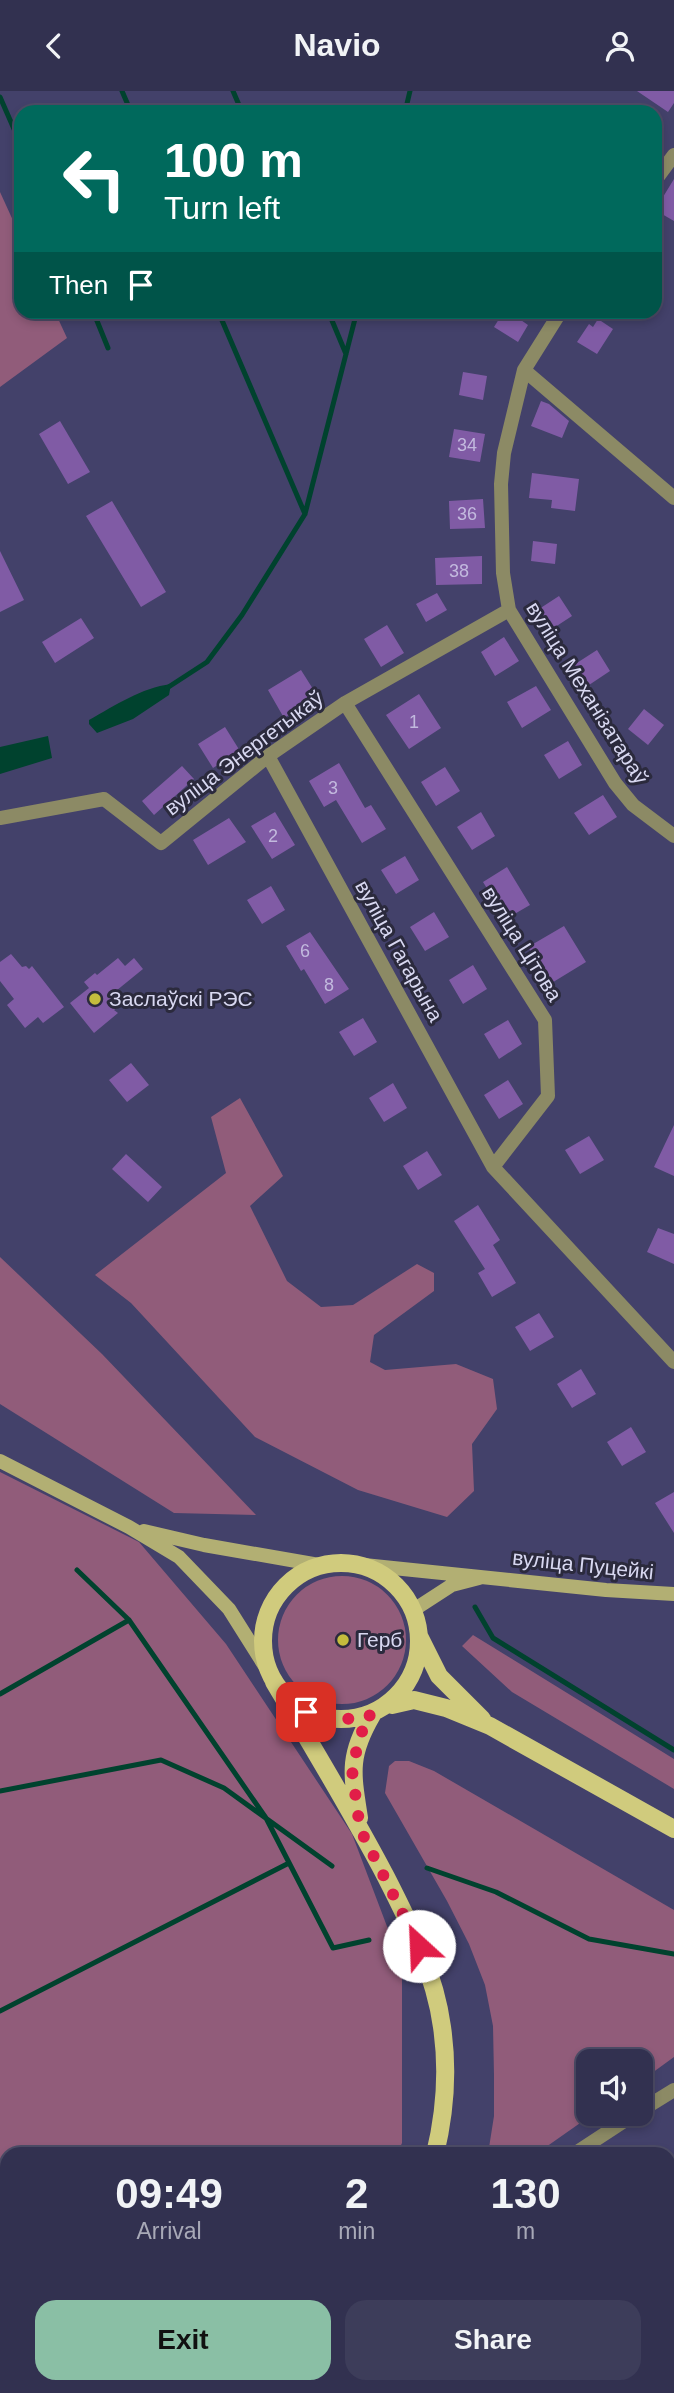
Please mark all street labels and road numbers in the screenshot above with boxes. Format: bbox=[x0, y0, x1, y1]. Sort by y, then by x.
street label: вуліца Механізатараў bbox=[522, 598, 653, 788]
street label: вуліца Энергетыкаў bbox=[160, 685, 328, 820]
street label: вуліца Гагарына bbox=[351, 876, 448, 1026]
street label: вуліца Цітова bbox=[478, 882, 567, 1006]
street label: вуліца Пуцейкі bbox=[511, 1546, 655, 1583]

